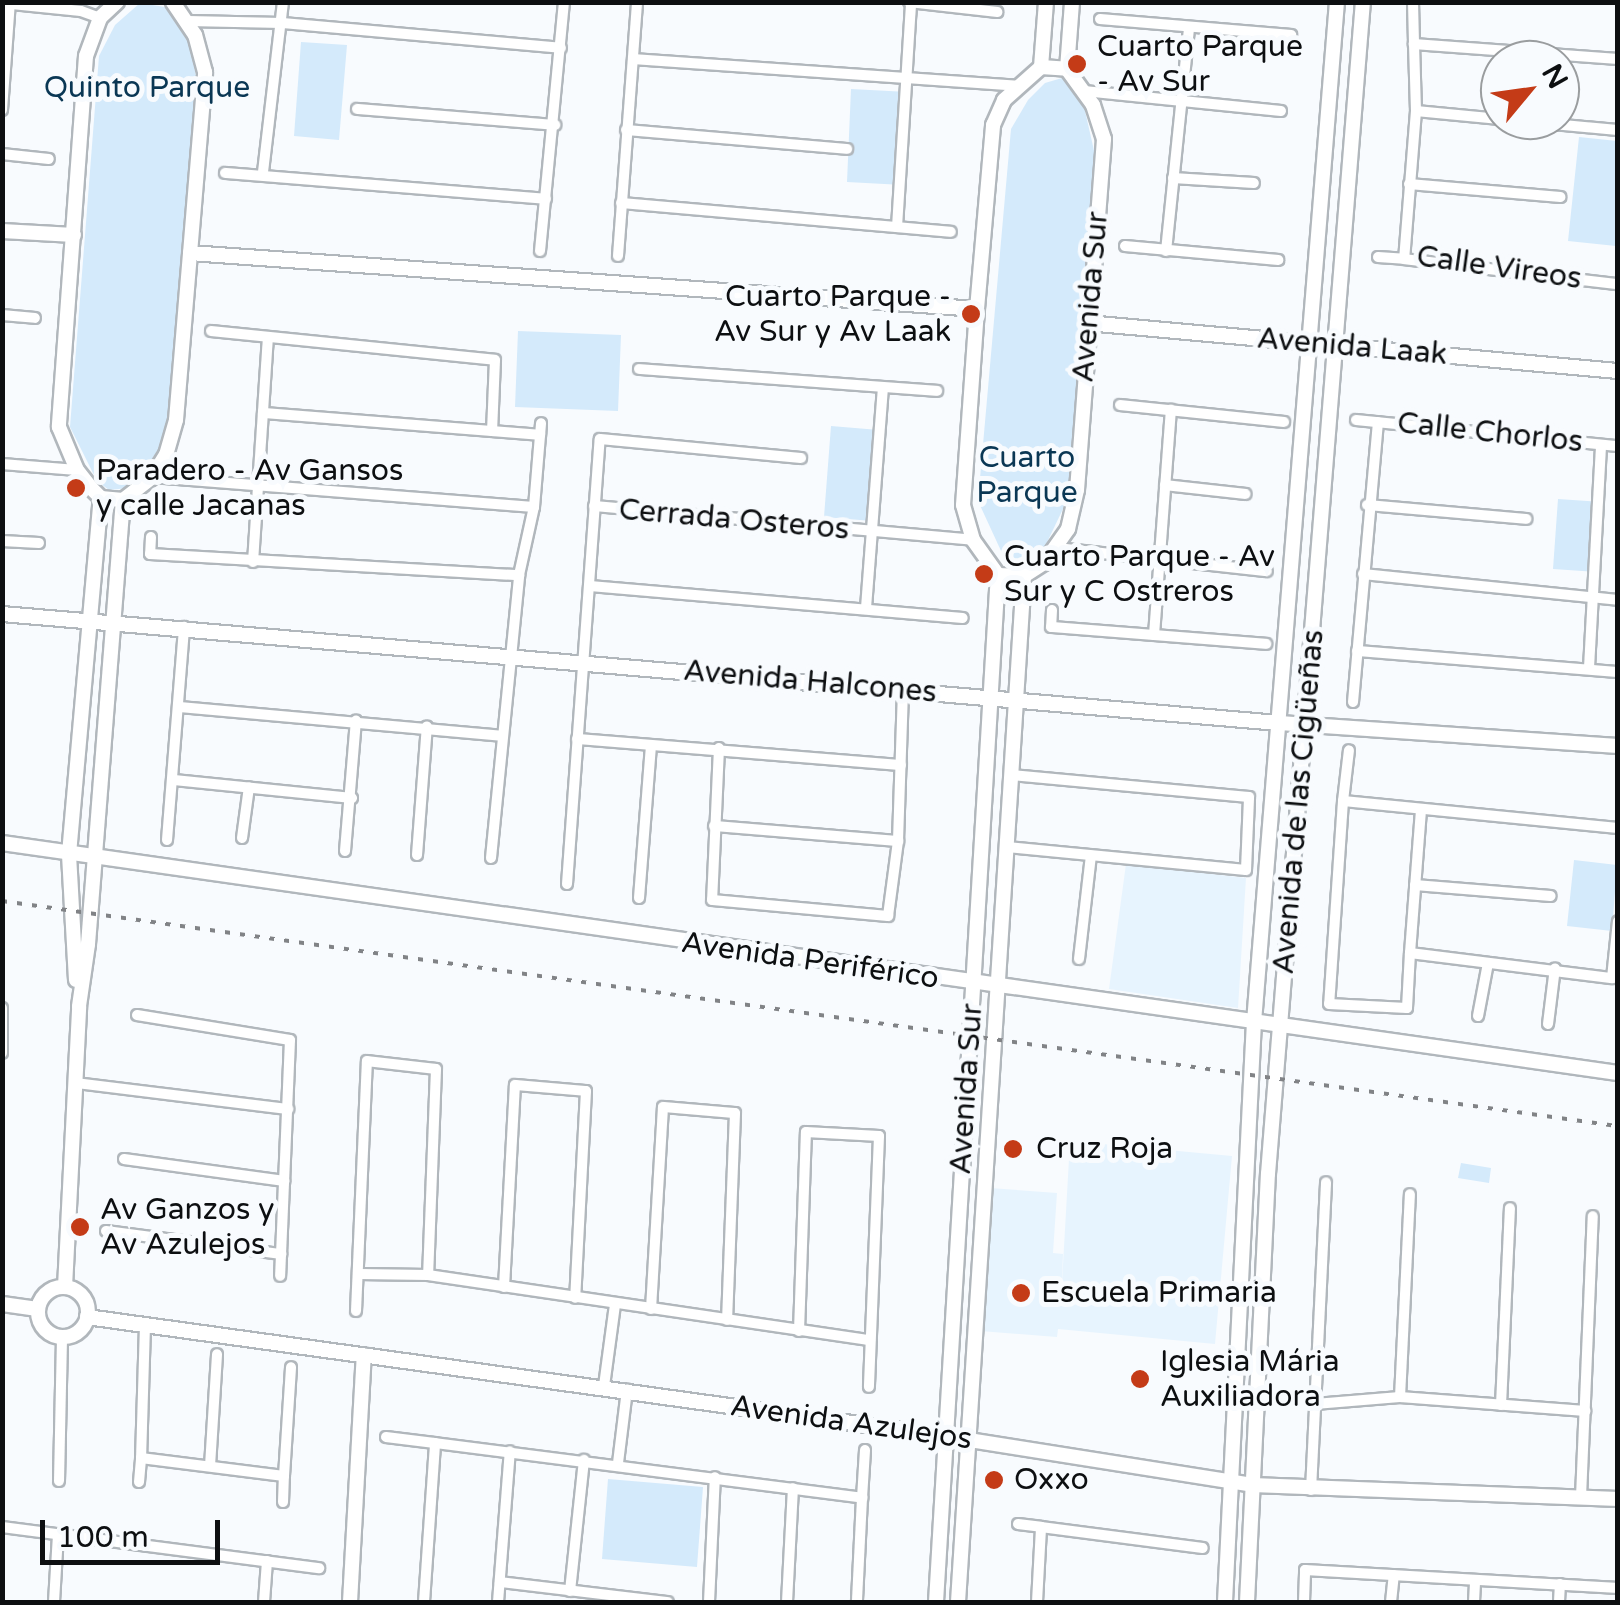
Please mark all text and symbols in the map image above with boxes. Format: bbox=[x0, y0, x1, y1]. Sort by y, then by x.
place label: Cuarto Parque - Av Sur bbox=[1097, 29, 1303, 100]
north arrow bbox=[1480, 40, 1580, 140]
marker: Cuarto Parque - Av Sur bbox=[1066, 53, 1088, 75]
text: N bbox=[1534, 58, 1575, 94]
park label: Quinto Parque bbox=[44, 70, 250, 106]
street label: Avenida Sur bbox=[1066, 210, 1116, 384]
street label: Calle Vireos bbox=[1414, 239, 1584, 297]
place label: Cuarto Parque - Av Sur y Av Laak bbox=[714, 279, 951, 350]
marker: Cuarto Parque - Av Sur y Av Laak bbox=[960, 303, 982, 325]
street label: Avenida Laak bbox=[1255, 321, 1449, 373]
street label: Calle Chorlos bbox=[1395, 405, 1585, 461]
park label: Cuarto Parque bbox=[976, 440, 1078, 510]
place label: Paradero - Av Gansos y calle Jacanas bbox=[96, 453, 403, 524]
marker: Paradero - Av Gansos y calle Jacanas bbox=[65, 477, 87, 499]
street label: Cerrada Osteros bbox=[617, 492, 851, 548]
place label: Cuarto Parque - Av Sur y C Ostreros bbox=[1004, 539, 1275, 610]
marker: Cuarto Parque - Av Sur y C Ostreros bbox=[973, 563, 995, 585]
street label: Avenida de las Cigüeñas bbox=[1266, 628, 1332, 976]
street label: Avenida Halcones bbox=[682, 653, 938, 711]
street label: Avenida Periférico bbox=[679, 925, 941, 997]
street label: Avenida Sur bbox=[943, 1002, 991, 1176]
place label: Cruz Roja bbox=[1036, 1131, 1173, 1167]
marker: Cruz Roja bbox=[1000, 1136, 1026, 1162]
place label: Av Ganzos y Av Azulejos bbox=[100, 1192, 274, 1262]
marker: Av Ganzos y Av Azulejos bbox=[69, 1216, 91, 1238]
place label: Escuela Primaria bbox=[1041, 1275, 1277, 1311]
marker: Escuela Primaria bbox=[1010, 1282, 1032, 1304]
place label: Iglesia Mária Auxiliadora bbox=[1160, 1344, 1340, 1414]
marker: Iglesia Mária Auxiliadora bbox=[1129, 1368, 1151, 1390]
street label: Avenida Azulejos bbox=[728, 1388, 974, 1458]
place label: Oxxo bbox=[1014, 1462, 1089, 1498]
marker: Oxxo bbox=[983, 1469, 1005, 1491]
scale bar bbox=[45, 1500, 225, 1562]
text: 100 m bbox=[57, 1519, 149, 1556]

